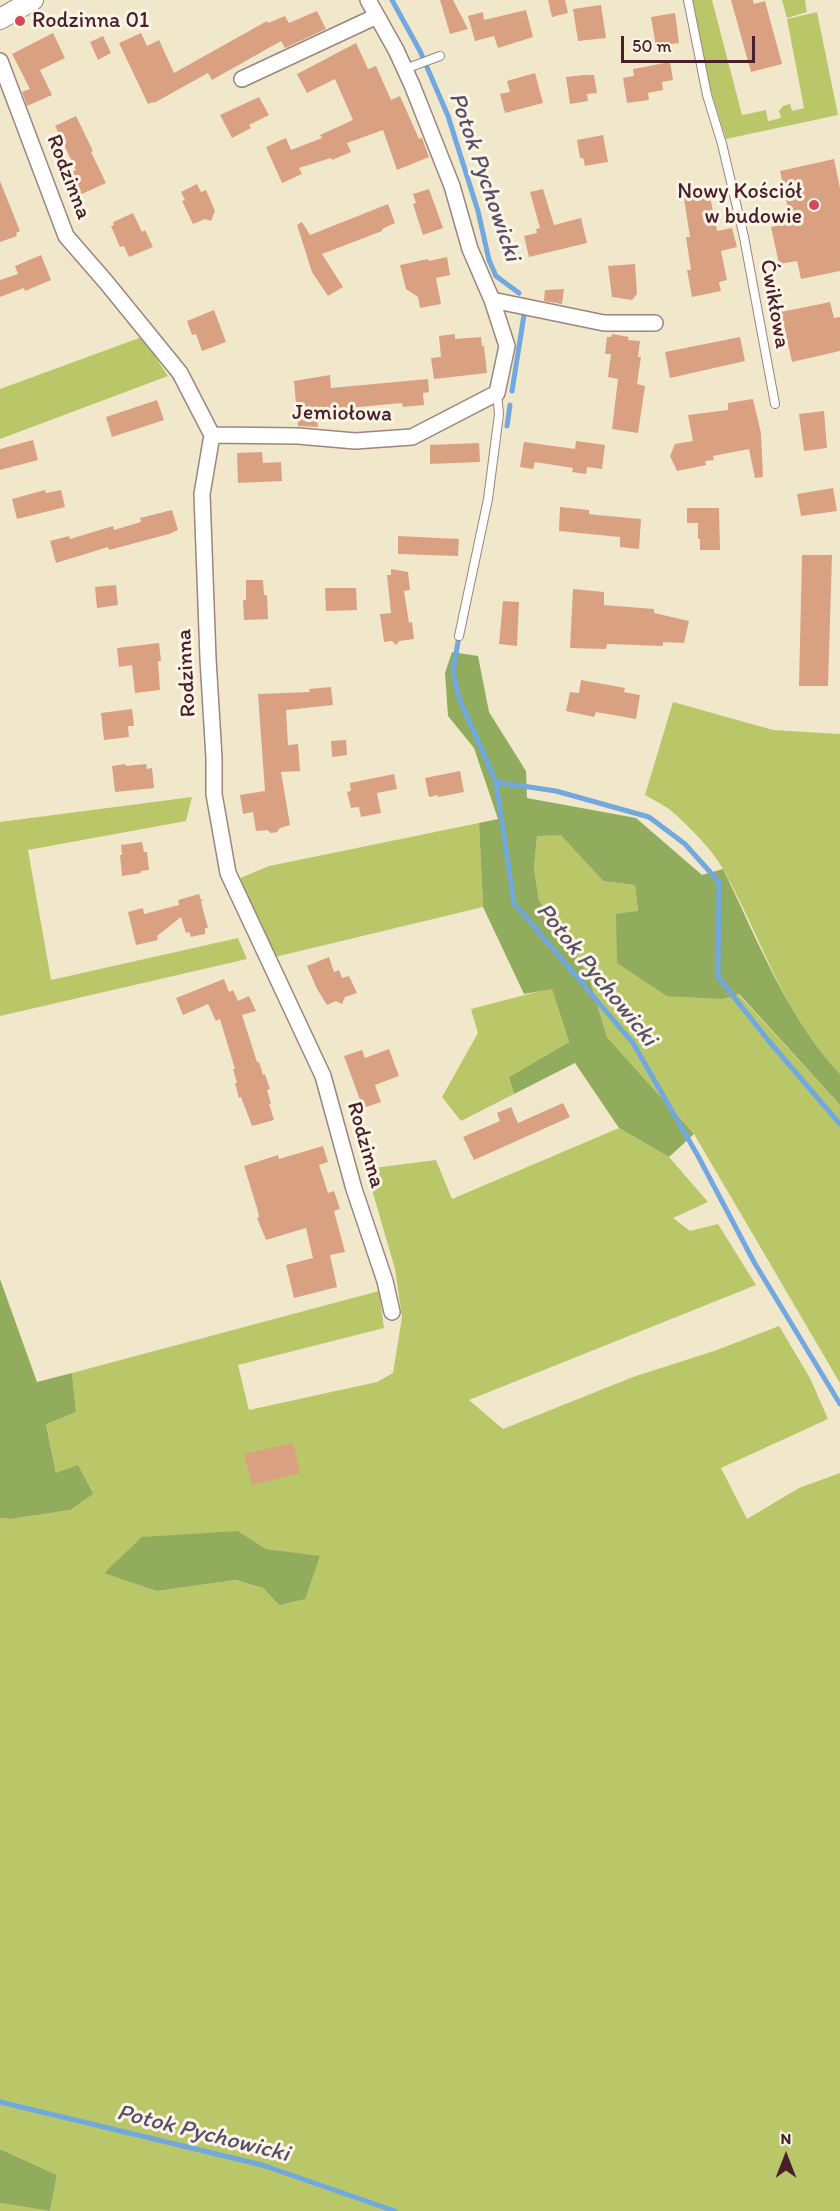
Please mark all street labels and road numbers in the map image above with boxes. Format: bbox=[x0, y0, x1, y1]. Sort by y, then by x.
street label: Rodzinna bbox=[40, 131, 96, 223]
street label: Ćwikłowa bbox=[753, 257, 795, 351]
street label: Jemiołowa bbox=[292, 400, 392, 428]
street label: Rodzinna bbox=[172, 628, 202, 718]
street label: Rodzinna bbox=[340, 1099, 390, 1191]

